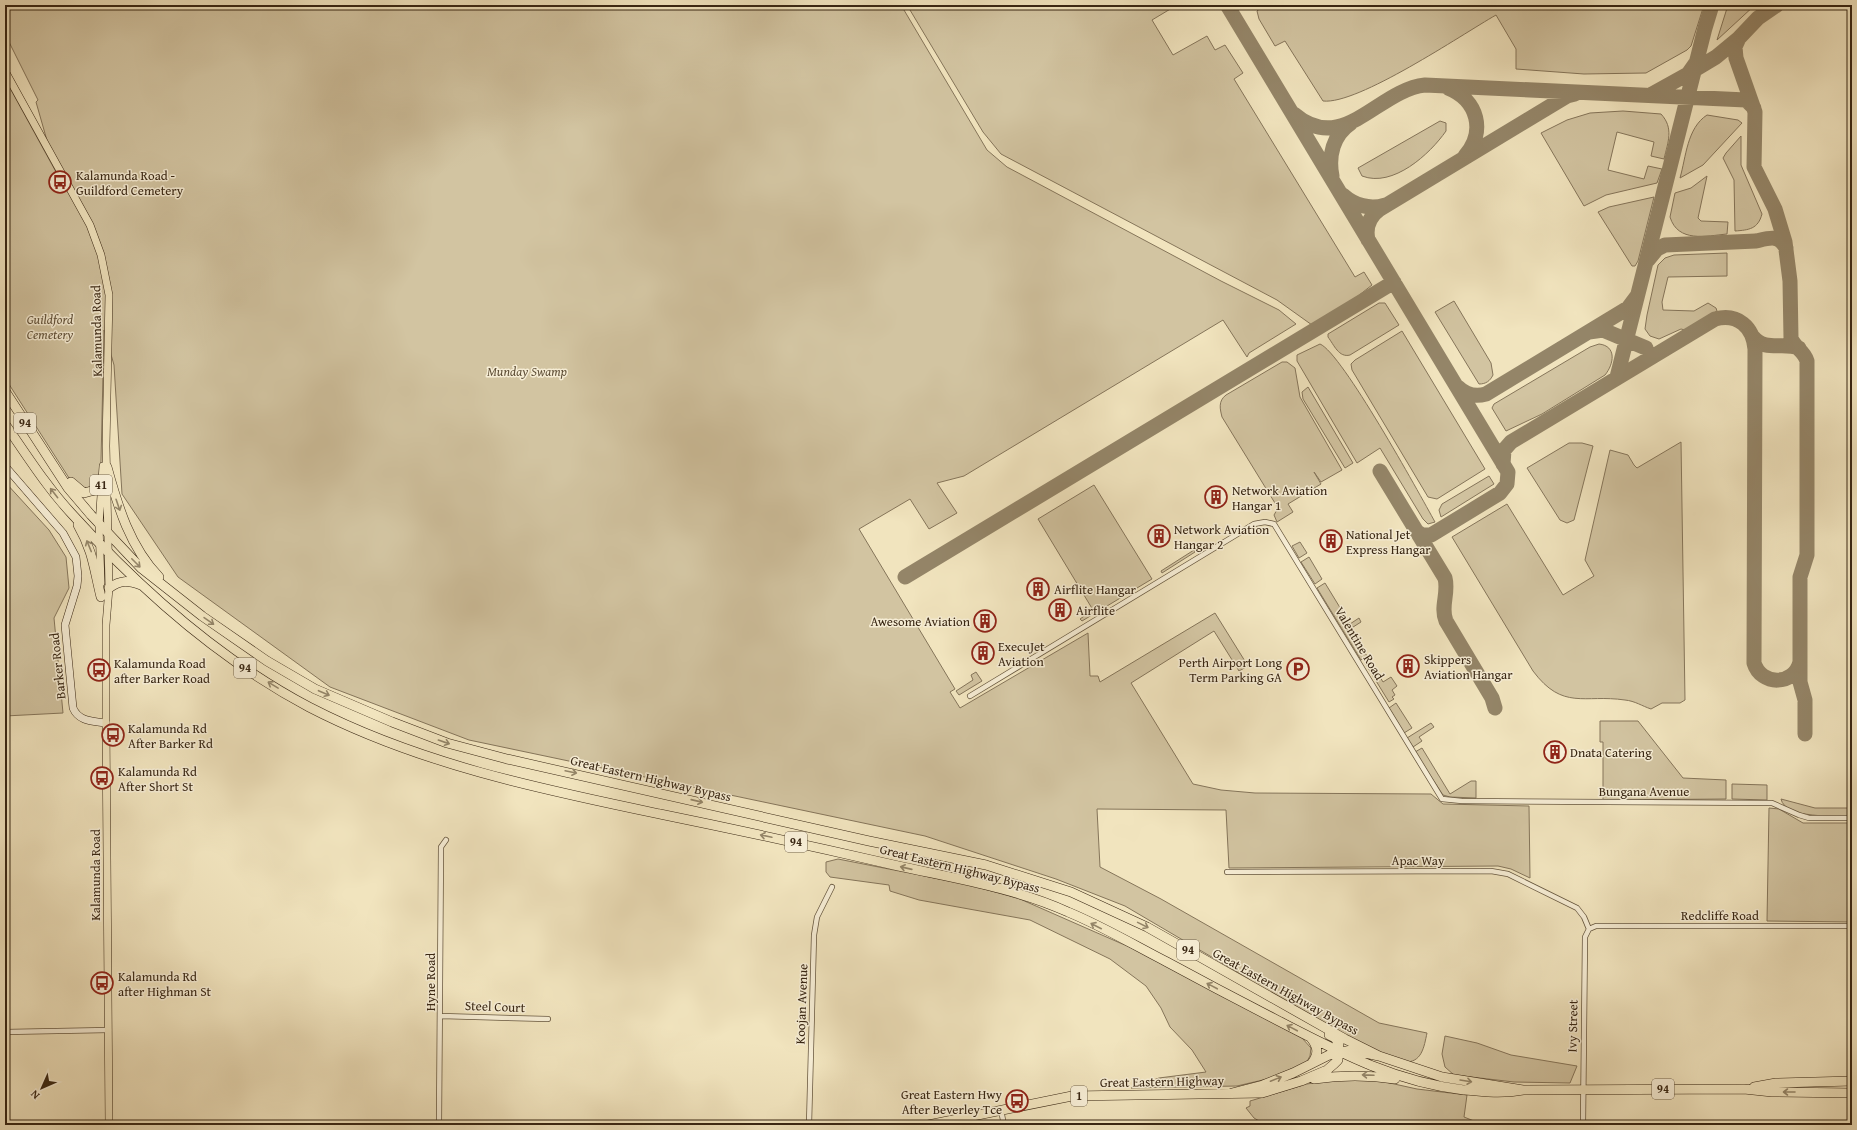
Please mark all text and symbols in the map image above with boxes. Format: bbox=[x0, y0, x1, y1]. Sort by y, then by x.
place label: Kalamunda Road - Guildford Cemetery bbox=[76, 166, 184, 200]
bus stop icon: Kalamunda Road - Guildford Cemetery bbox=[47, 169, 73, 195]
street label: Kalamunda Road bbox=[86, 285, 107, 377]
park label: Guildford Cemetery bbox=[27, 310, 73, 344]
park label: Munday Swamp bbox=[487, 362, 567, 381]
road number: 94 bbox=[14, 413, 36, 433]
road number: 41 bbox=[90, 475, 112, 495]
place label: Network Aviation Hangar 1 bbox=[1232, 481, 1328, 515]
building icon: Network Aviation Hangar 1 bbox=[1203, 484, 1229, 510]
one-way arrow bbox=[50, 487, 59, 498]
one-way arrow bbox=[115, 498, 122, 511]
place label: Network Aviation Hangar 2 bbox=[1174, 520, 1270, 554]
building icon: Network Aviation Hangar 2 bbox=[1146, 523, 1172, 549]
place label: National Jet Express Hangar bbox=[1346, 525, 1431, 559]
building icon: National Jet Express Hangar bbox=[1318, 528, 1344, 554]
one-way arrow bbox=[84, 541, 92, 553]
one-way arrow bbox=[131, 558, 141, 568]
building icon: Airflite Hangar bbox=[1025, 576, 1051, 602]
place label: Airflite Hangar bbox=[1054, 580, 1137, 599]
building icon: Airflite bbox=[1047, 597, 1073, 623]
place label: Airflite bbox=[1076, 601, 1115, 620]
street label: Valentine Road bbox=[1330, 603, 1389, 684]
building icon: Awesome Aviation bbox=[972, 608, 998, 634]
place label: Awesome Aviation bbox=[870, 612, 971, 631]
one-way arrow bbox=[203, 617, 214, 625]
street label: Barker Road bbox=[45, 632, 70, 700]
place label: ExecuJet Aviation bbox=[998, 637, 1045, 671]
building icon: ExecuJet Aviation bbox=[970, 640, 996, 666]
place label: Skippers Aviation Hangar bbox=[1424, 650, 1513, 684]
place label: Perth Airport Long Term Parking GA bbox=[1179, 653, 1283, 687]
building icon: Skippers Aviation Hangar bbox=[1395, 653, 1421, 679]
place label: Kalamunda Road after Barker Road bbox=[114, 654, 210, 688]
parking icon: Perth Airport Long Term Parking GA bbox=[1285, 656, 1311, 682]
bus stop icon: Kalamunda Road after Barker Road bbox=[86, 657, 112, 683]
road number: 94 bbox=[234, 658, 256, 678]
one-way arrow bbox=[267, 681, 279, 689]
one-way arrow bbox=[318, 689, 330, 697]
place label: Kalamunda Rd After Barker Rd bbox=[128, 719, 213, 753]
bus stop icon: Kalamunda Rd After Barker Rd bbox=[100, 722, 126, 748]
one-way arrow bbox=[438, 738, 450, 746]
building icon: Dnata Catering bbox=[1542, 739, 1568, 765]
place label: Dnata Catering bbox=[1570, 743, 1652, 762]
street label: Great Eastern Highway Bypass bbox=[569, 751, 733, 806]
place label: Kalamunda Rd After Short St bbox=[118, 762, 197, 796]
bus stop icon: Kalamunda Rd After Short St bbox=[89, 765, 115, 791]
one-way arrow bbox=[564, 769, 577, 777]
street label: Bungana Avenue bbox=[1599, 782, 1689, 801]
one-way arrow bbox=[690, 798, 703, 806]
street label: Kalamunda Road bbox=[86, 829, 105, 921]
one-way arrow bbox=[759, 831, 772, 839]
road number: 94 bbox=[785, 832, 807, 852]
street label: Great Eastern Highway Bypass bbox=[878, 839, 1042, 898]
street label: Apac Way bbox=[1392, 851, 1445, 870]
one-way arrow bbox=[900, 863, 913, 871]
street label: Redcliffe Road bbox=[1681, 906, 1759, 925]
one-way arrow bbox=[1091, 922, 1103, 929]
one-way arrow bbox=[1136, 922, 1148, 929]
road number: 94 bbox=[1177, 940, 1199, 960]
street label: Great Eastern Highway Bypass bbox=[1209, 943, 1362, 1040]
street label: Hyne Road bbox=[421, 953, 440, 1011]
street label: Koojan Avenue bbox=[791, 963, 812, 1045]
place label: Kalamunda Rd after Highman St bbox=[118, 967, 212, 1001]
bus stop icon: Kalamunda Rd after Highman St bbox=[89, 970, 115, 996]
one-way arrow bbox=[1206, 982, 1218, 990]
street label: Steel Court bbox=[465, 996, 526, 1017]
street label: Ivy Street bbox=[1563, 999, 1582, 1053]
one-way arrow bbox=[1286, 1023, 1298, 1031]
north arrow bbox=[22, 1068, 62, 1108]
street label: Great Eastern Highway bbox=[1100, 1071, 1225, 1092]
one-way arrow bbox=[1362, 1072, 1375, 1079]
one-way arrow bbox=[1269, 1075, 1281, 1083]
one-way arrow bbox=[1459, 1077, 1472, 1085]
road number: 94 bbox=[1652, 1079, 1674, 1099]
place label: Great Eastern Hwy After Beverley Tce bbox=[901, 1085, 1003, 1119]
text: N bbox=[26, 1086, 43, 1103]
road number: 1 bbox=[1071, 1086, 1087, 1106]
bus stop icon: Great Eastern Hwy After Beverley Tce bbox=[1004, 1088, 1030, 1114]
one-way arrow bbox=[1783, 1088, 1796, 1096]

